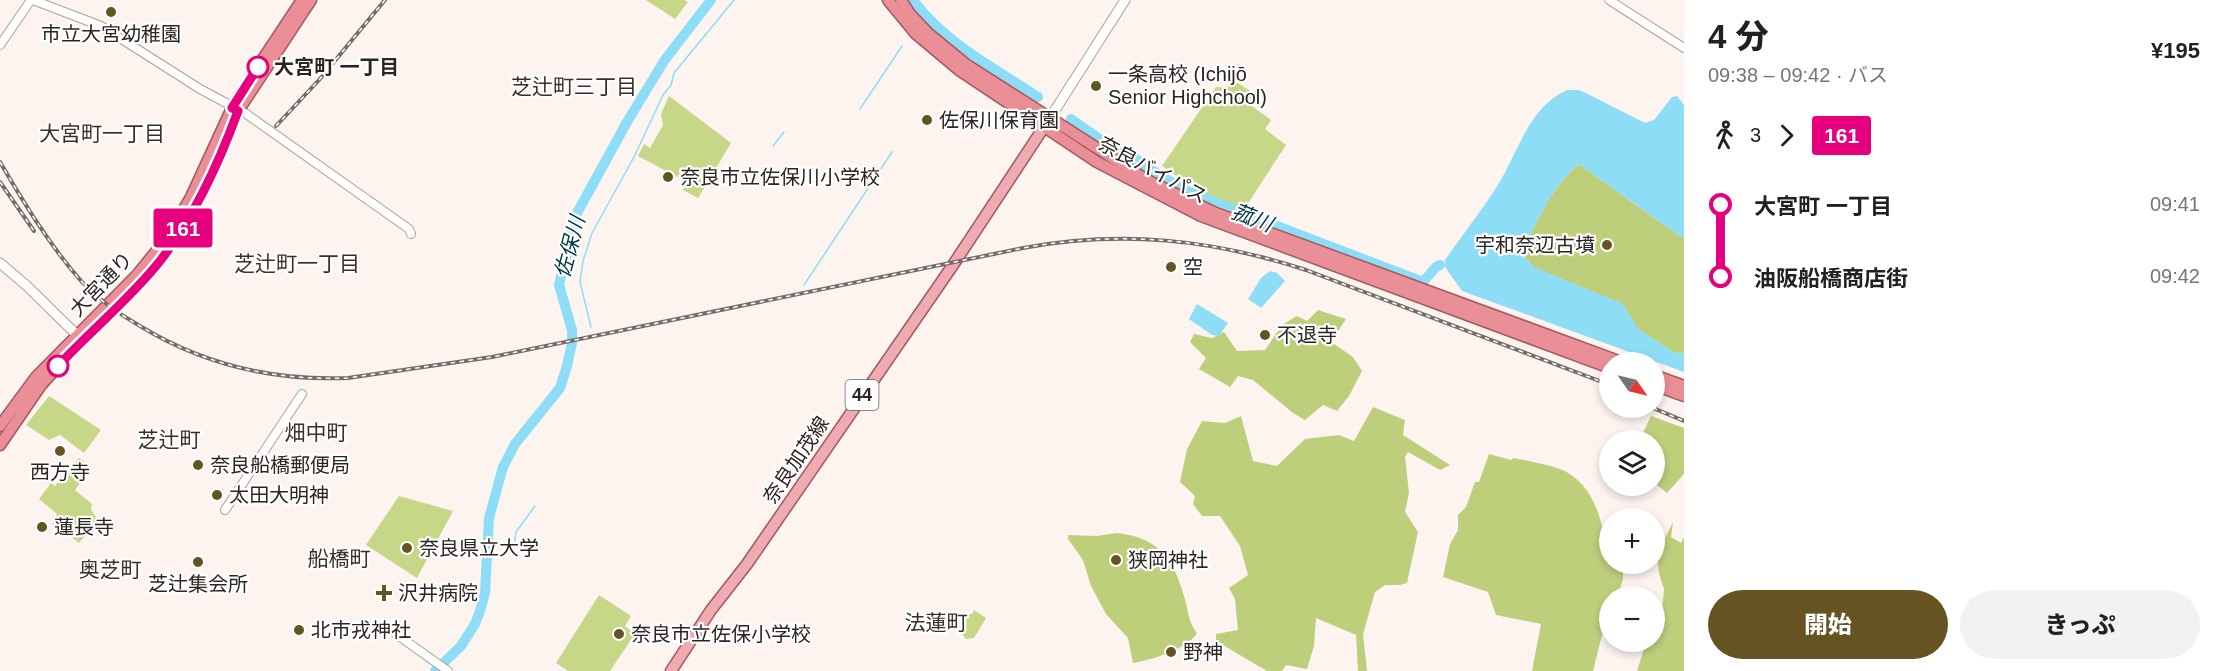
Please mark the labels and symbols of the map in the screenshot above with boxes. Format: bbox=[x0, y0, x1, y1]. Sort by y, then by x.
marker: 市立大宮幼稚園 bbox=[104, 5, 118, 19]
place label: 市立大宮幼稚園 bbox=[41, 23, 181, 45]
marker: 大宮町 一丁目 bbox=[247, 56, 269, 78]
place label: 大宮町 一丁目 bbox=[274, 56, 400, 78]
place label: 一条高校 (Ichijō Senior Highchool) bbox=[1108, 63, 1267, 108]
district label: 芝辻町三丁目 bbox=[511, 75, 637, 98]
marker: 一条高校 (Ichijō Senior Highchool) bbox=[1089, 79, 1103, 93]
place label: 佐保川保育園 bbox=[939, 109, 1059, 131]
marker: 佐保川保育園 bbox=[920, 113, 934, 127]
district label: 大宮町一丁目 bbox=[39, 122, 165, 145]
street label: 奈良バイパス bbox=[1095, 132, 1211, 208]
place label: 奈良市立佐保川小学校 bbox=[680, 166, 880, 188]
marker: 奈良市立佐保川小学校 bbox=[661, 170, 675, 184]
water label: 菰川 bbox=[1228, 199, 1278, 237]
line badge: 161 bbox=[148, 208, 218, 248]
water label: 佐保川 bbox=[550, 212, 589, 280]
place label: 宇和奈辺古墳 bbox=[1475, 234, 1595, 256]
marker: 宇和奈辺古墳 bbox=[1600, 238, 1614, 252]
street label: 大宮通り bbox=[65, 248, 137, 320]
district label: 芝辻町一丁目 bbox=[234, 252, 360, 275]
place label: 空 bbox=[1183, 256, 1203, 278]
marker: 空 bbox=[1164, 260, 1178, 274]
place label: 不退寺 bbox=[1277, 324, 1337, 346]
marker: 不退寺 bbox=[1258, 328, 1272, 342]
north arrow bbox=[1599, 352, 1665, 418]
unlabelled marker bbox=[47, 355, 69, 377]
road number: 44 bbox=[846, 380, 878, 410]
street label: 奈良加茂線 bbox=[759, 412, 833, 508]
district label: 畑中町 bbox=[285, 421, 348, 444]
district label: 芝辻町 bbox=[138, 428, 201, 451]
marker: 西方寺 bbox=[53, 444, 67, 458]
place label: 奈良船橋郵便局 bbox=[210, 454, 350, 476]
marker: 奈良船橋郵便局 bbox=[191, 458, 205, 472]
place label: 西方寺 bbox=[30, 461, 90, 483]
place label: 太田大明神 bbox=[229, 484, 329, 506]
marker: 太田大明神 bbox=[210, 488, 224, 502]
place label: 蓮長寺 bbox=[54, 516, 114, 538]
marker: 蓮長寺 bbox=[35, 520, 49, 534]
place label: 奈良県立大学 bbox=[419, 537, 539, 559]
marker: 奈良県立大学 bbox=[400, 541, 414, 555]
district label: 船橋町 bbox=[308, 547, 371, 570]
place label: 狭岡神社 bbox=[1128, 549, 1208, 571]
marker: 狭岡神社 bbox=[1109, 553, 1123, 567]
marker: 芝辻集会所 bbox=[191, 555, 205, 569]
district label: 奥芝町 bbox=[79, 558, 142, 581]
place label: 芝辻集会所 bbox=[148, 573, 248, 595]
place label: 沢井病院 bbox=[398, 582, 478, 604]
marker: 沢井病院 bbox=[375, 584, 393, 602]
district label: 法蓮町 bbox=[905, 611, 968, 634]
place label: 北市戎神社 bbox=[311, 619, 411, 641]
marker: 北市戎神社 bbox=[292, 623, 306, 637]
place label: 奈良市立佐保小学校 bbox=[631, 623, 811, 645]
marker: 奈良市立佐保小学校 bbox=[612, 627, 626, 641]
place label: 野神 bbox=[1183, 641, 1223, 663]
marker: 野神 bbox=[1164, 645, 1178, 659]

